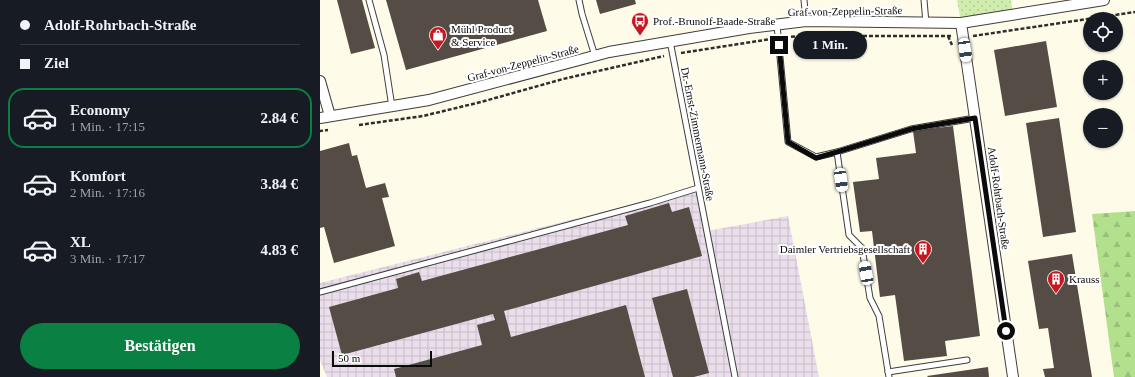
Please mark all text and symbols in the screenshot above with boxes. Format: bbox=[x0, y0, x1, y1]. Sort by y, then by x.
street label: Graf-von-Zeppelin-Straße bbox=[787, 4, 903, 18]
bus stop icon: Prof.-Brunolf-Baade-Straße bbox=[630, 11, 650, 36]
map controls bbox=[1083, 12, 1123, 148]
button: locate bbox=[1083, 12, 1123, 52]
place label: Prof.-Brunolf-Baade-Straße bbox=[653, 15, 776, 27]
text: Adolf-Rohrbach-Straße bbox=[44, 17, 197, 33]
place label: Mühl Product & Service bbox=[451, 23, 512, 48]
shop icon: Mühl Product & Service bbox=[428, 25, 448, 50]
callout: 1 Min. bbox=[793, 31, 867, 59]
route end bbox=[770, 36, 788, 54]
text: 1 Min. bbox=[812, 37, 848, 52]
car bbox=[957, 37, 973, 63]
street label: Graf-von-Zeppelin-Straße bbox=[466, 42, 580, 84]
text: Ziel bbox=[44, 55, 69, 71]
button: + bbox=[1083, 60, 1123, 100]
street label: Dr.-Ernst-Zimmermann-Straße bbox=[679, 66, 717, 202]
icon: car bbox=[22, 100, 58, 136]
text: Economy bbox=[70, 102, 130, 118]
button: − bbox=[1083, 108, 1123, 148]
text: 2.84 € bbox=[261, 110, 298, 126]
text: 1 Min. · 17:15 bbox=[70, 119, 145, 134]
street label: Adolf-Rohrbach-Straße bbox=[986, 146, 1012, 250]
icon: car bbox=[22, 166, 58, 202]
car bbox=[833, 167, 849, 193]
text: Komfort bbox=[70, 168, 126, 184]
text: 3.84 € bbox=[261, 176, 298, 192]
text: 2 Min. · 17:16 bbox=[70, 185, 145, 200]
icon: car bbox=[22, 232, 58, 268]
text: XL bbox=[70, 234, 91, 250]
building icon: Daimler Vertriebsgesellschaft bbox=[913, 239, 933, 264]
text: 4.83 € bbox=[261, 242, 298, 258]
place label: Daimler Vertriebsgesellschaft bbox=[780, 243, 910, 255]
text: 3 Min. · 17:17 bbox=[70, 251, 145, 266]
car bbox=[858, 260, 874, 286]
building icon: Krauss bbox=[1046, 269, 1066, 294]
place label: Krauss bbox=[1069, 273, 1100, 285]
route start bbox=[997, 322, 1015, 340]
button: Bestätigen bbox=[20, 323, 300, 369]
scale bar bbox=[332, 349, 432, 368]
text: 50 m bbox=[338, 352, 360, 364]

